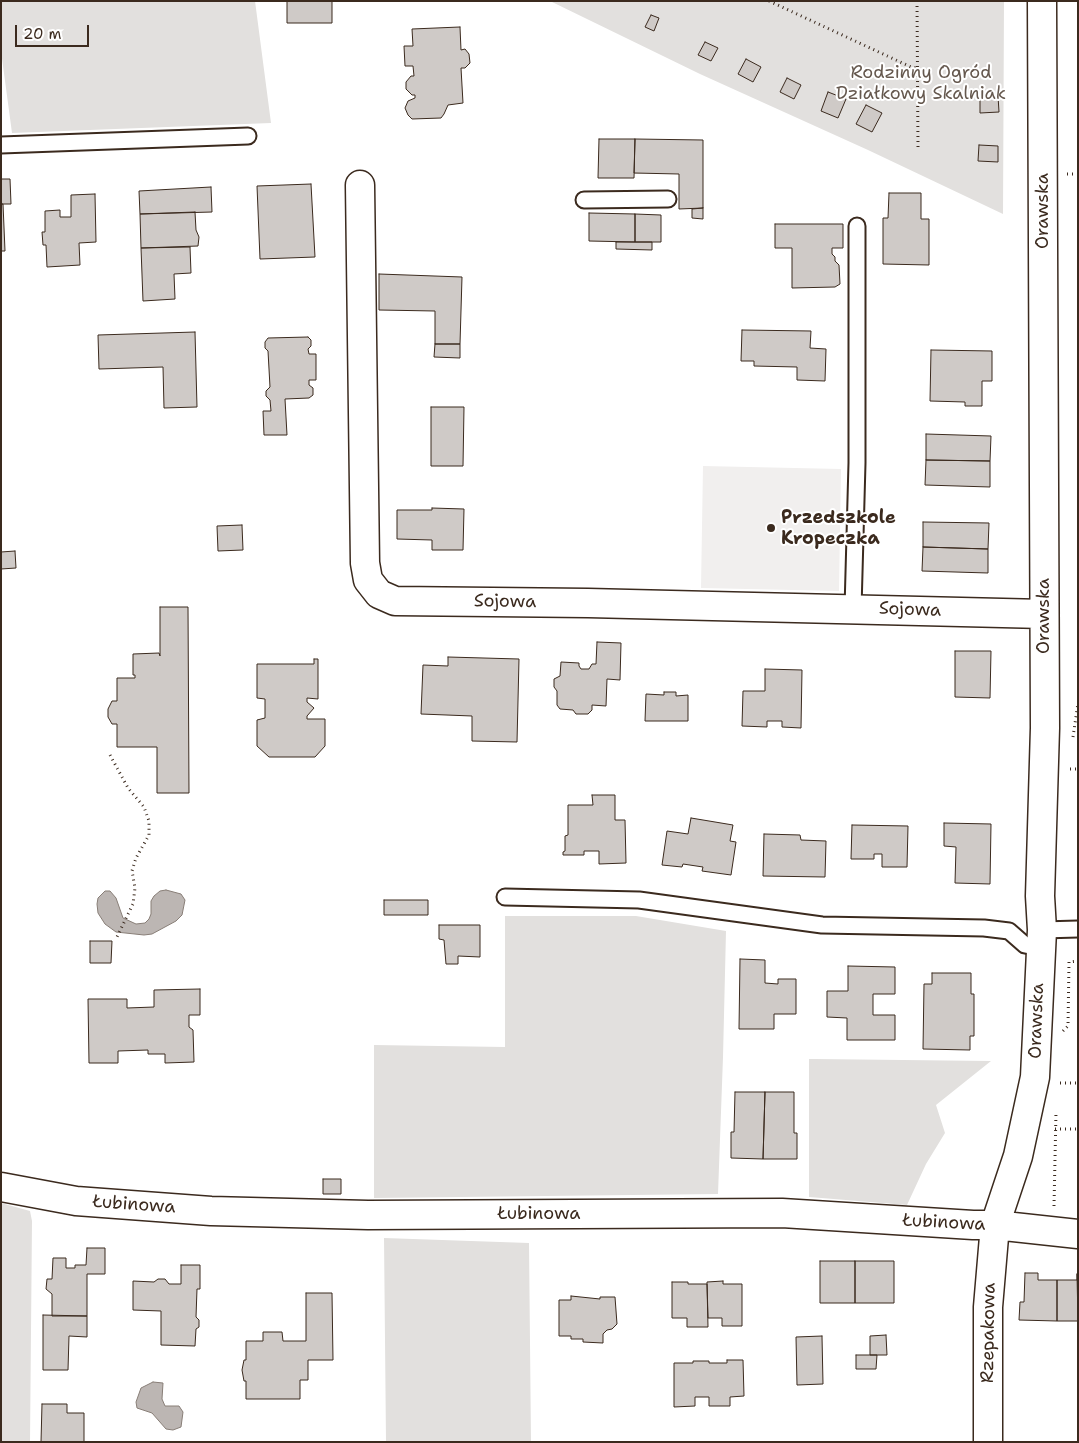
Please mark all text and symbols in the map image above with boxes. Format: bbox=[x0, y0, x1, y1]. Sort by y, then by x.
scale bar bbox=[18, 15, 91, 47]
text: 20 m bbox=[23, 24, 62, 44]
park label: Rodzinny Ogród Działkowy Skalniak bbox=[836, 62, 1006, 104]
street label: Orawska bbox=[1032, 173, 1054, 249]
place label: Przedszkole Kropeczka bbox=[781, 507, 896, 550]
marker: Przedszkole Kropeczka bbox=[765, 522, 777, 534]
street label: Orawska bbox=[1033, 578, 1055, 654]
street label: Sojowa bbox=[474, 591, 536, 613]
street label: Sojowa bbox=[878, 598, 942, 622]
street label: Orawska bbox=[1025, 983, 1049, 1059]
street label: Łubinowa bbox=[92, 1191, 176, 1219]
street label: Łubinowa bbox=[497, 1203, 581, 1225]
street label: Łubinowa bbox=[902, 1210, 986, 1236]
street label: Rzepakowa bbox=[977, 1283, 1001, 1383]

